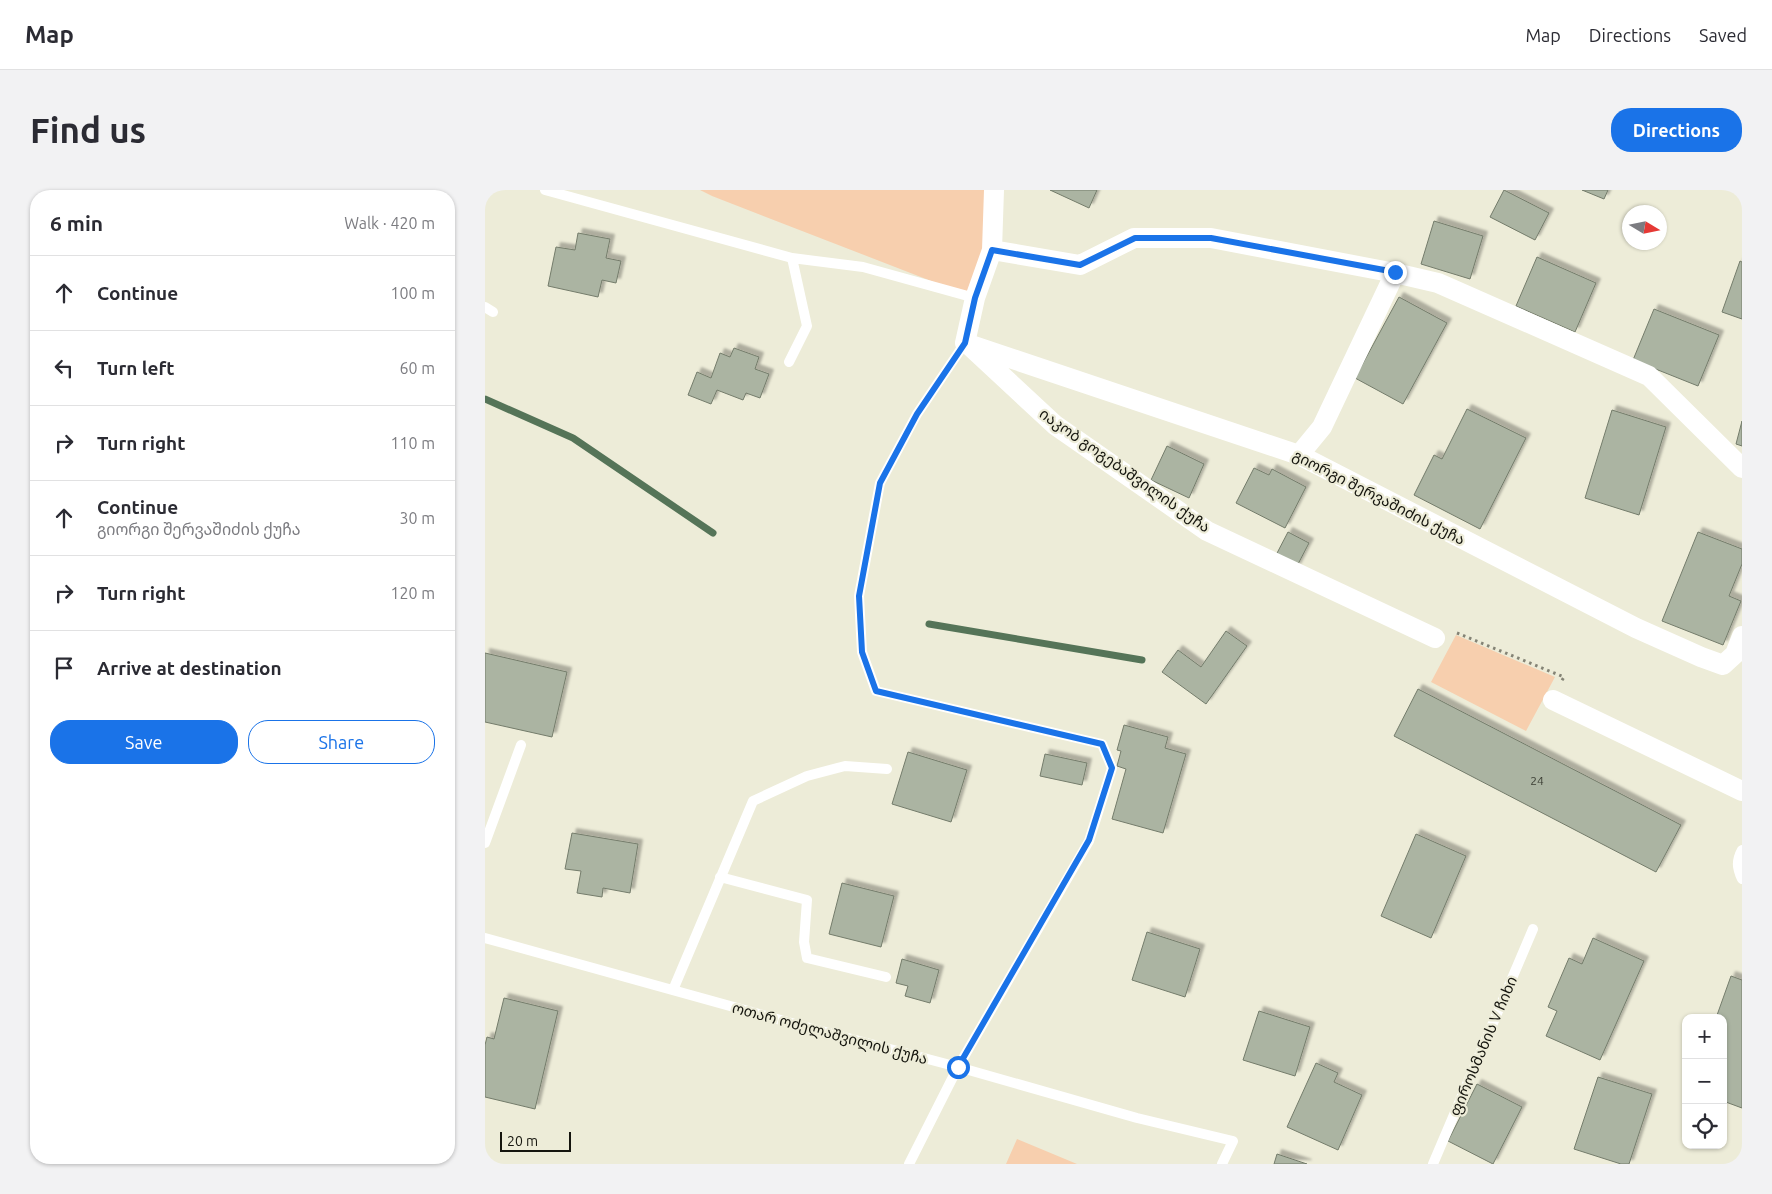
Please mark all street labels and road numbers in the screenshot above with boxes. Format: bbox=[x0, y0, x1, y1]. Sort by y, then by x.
street label: იაკობ გოგებაშვილის ქუჩა bbox=[1036, 404, 1213, 536]
street label: გიორგი შერვაშიძის ქუჩა bbox=[1290, 446, 1468, 549]
street label: ფიროსმანის V ჩიხი bbox=[1446, 973, 1521, 1119]
street label: ოთარ ოძელაშვილის ქუჩა bbox=[730, 999, 930, 1068]

